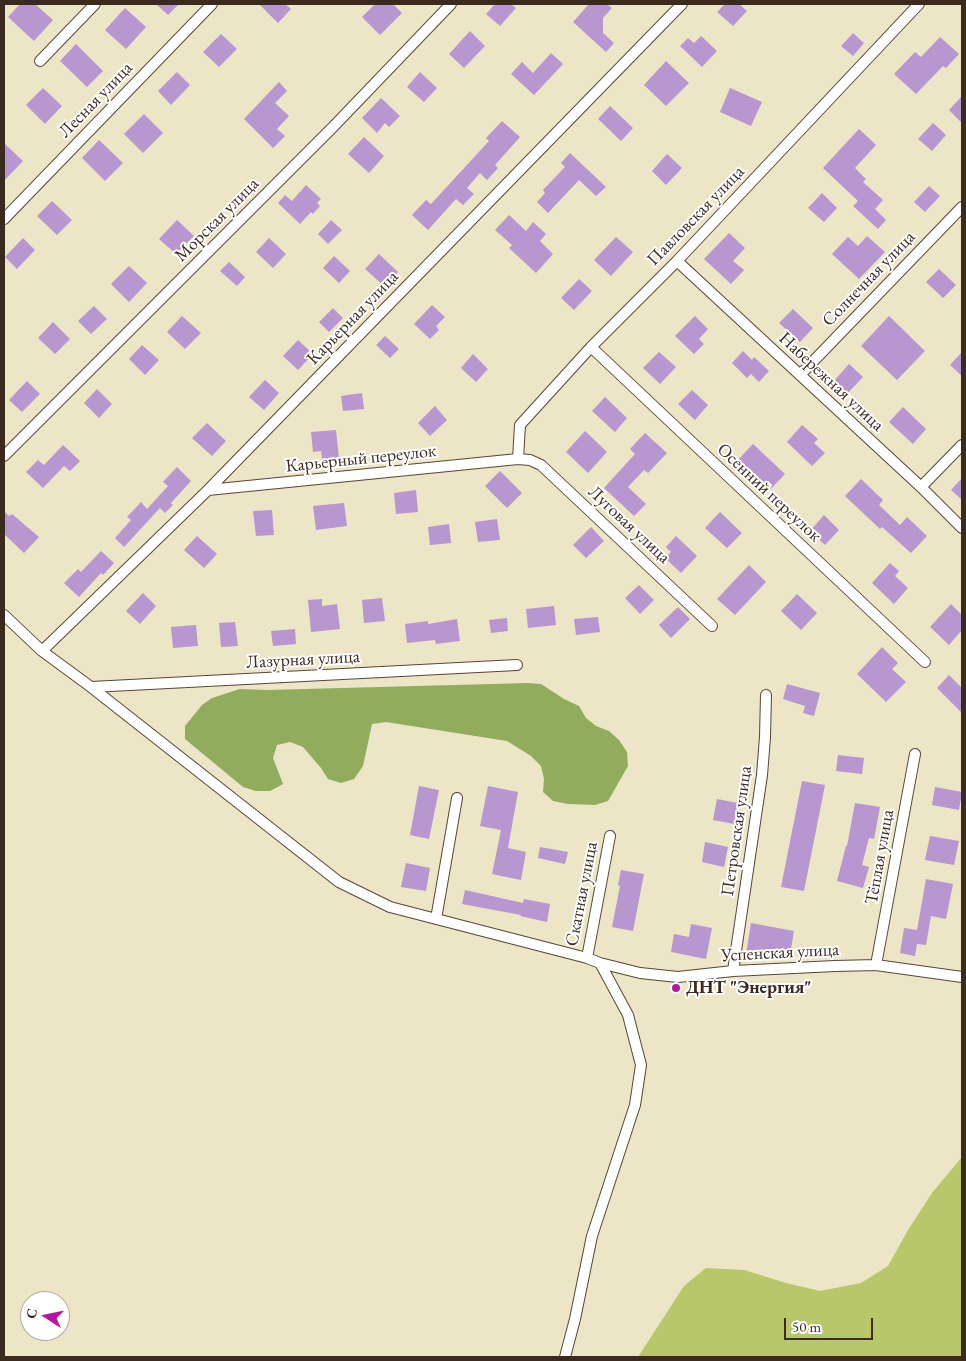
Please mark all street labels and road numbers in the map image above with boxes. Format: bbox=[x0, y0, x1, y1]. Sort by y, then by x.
street label: Лесная улица bbox=[55, 58, 137, 142]
street label: Павловская улица bbox=[643, 161, 749, 271]
street label: Морская улица bbox=[170, 173, 264, 267]
street label: Солнечная улица bbox=[818, 227, 920, 331]
street label: Карьерная улица bbox=[303, 267, 403, 369]
street label: Набережная улица bbox=[774, 328, 888, 436]
street label: Осенний переулок bbox=[712, 439, 826, 547]
street label: Карьерный переулок bbox=[284, 440, 438, 478]
street label: Луговая улица bbox=[583, 481, 675, 569]
street label: Лазурная улица bbox=[246, 646, 360, 674]
street label: Петровская улица bbox=[717, 764, 757, 898]
street label: Тёплая улица bbox=[861, 808, 899, 906]
street label: Скатная улица bbox=[561, 840, 603, 948]
street label: Успенская улица bbox=[720, 939, 840, 967]

